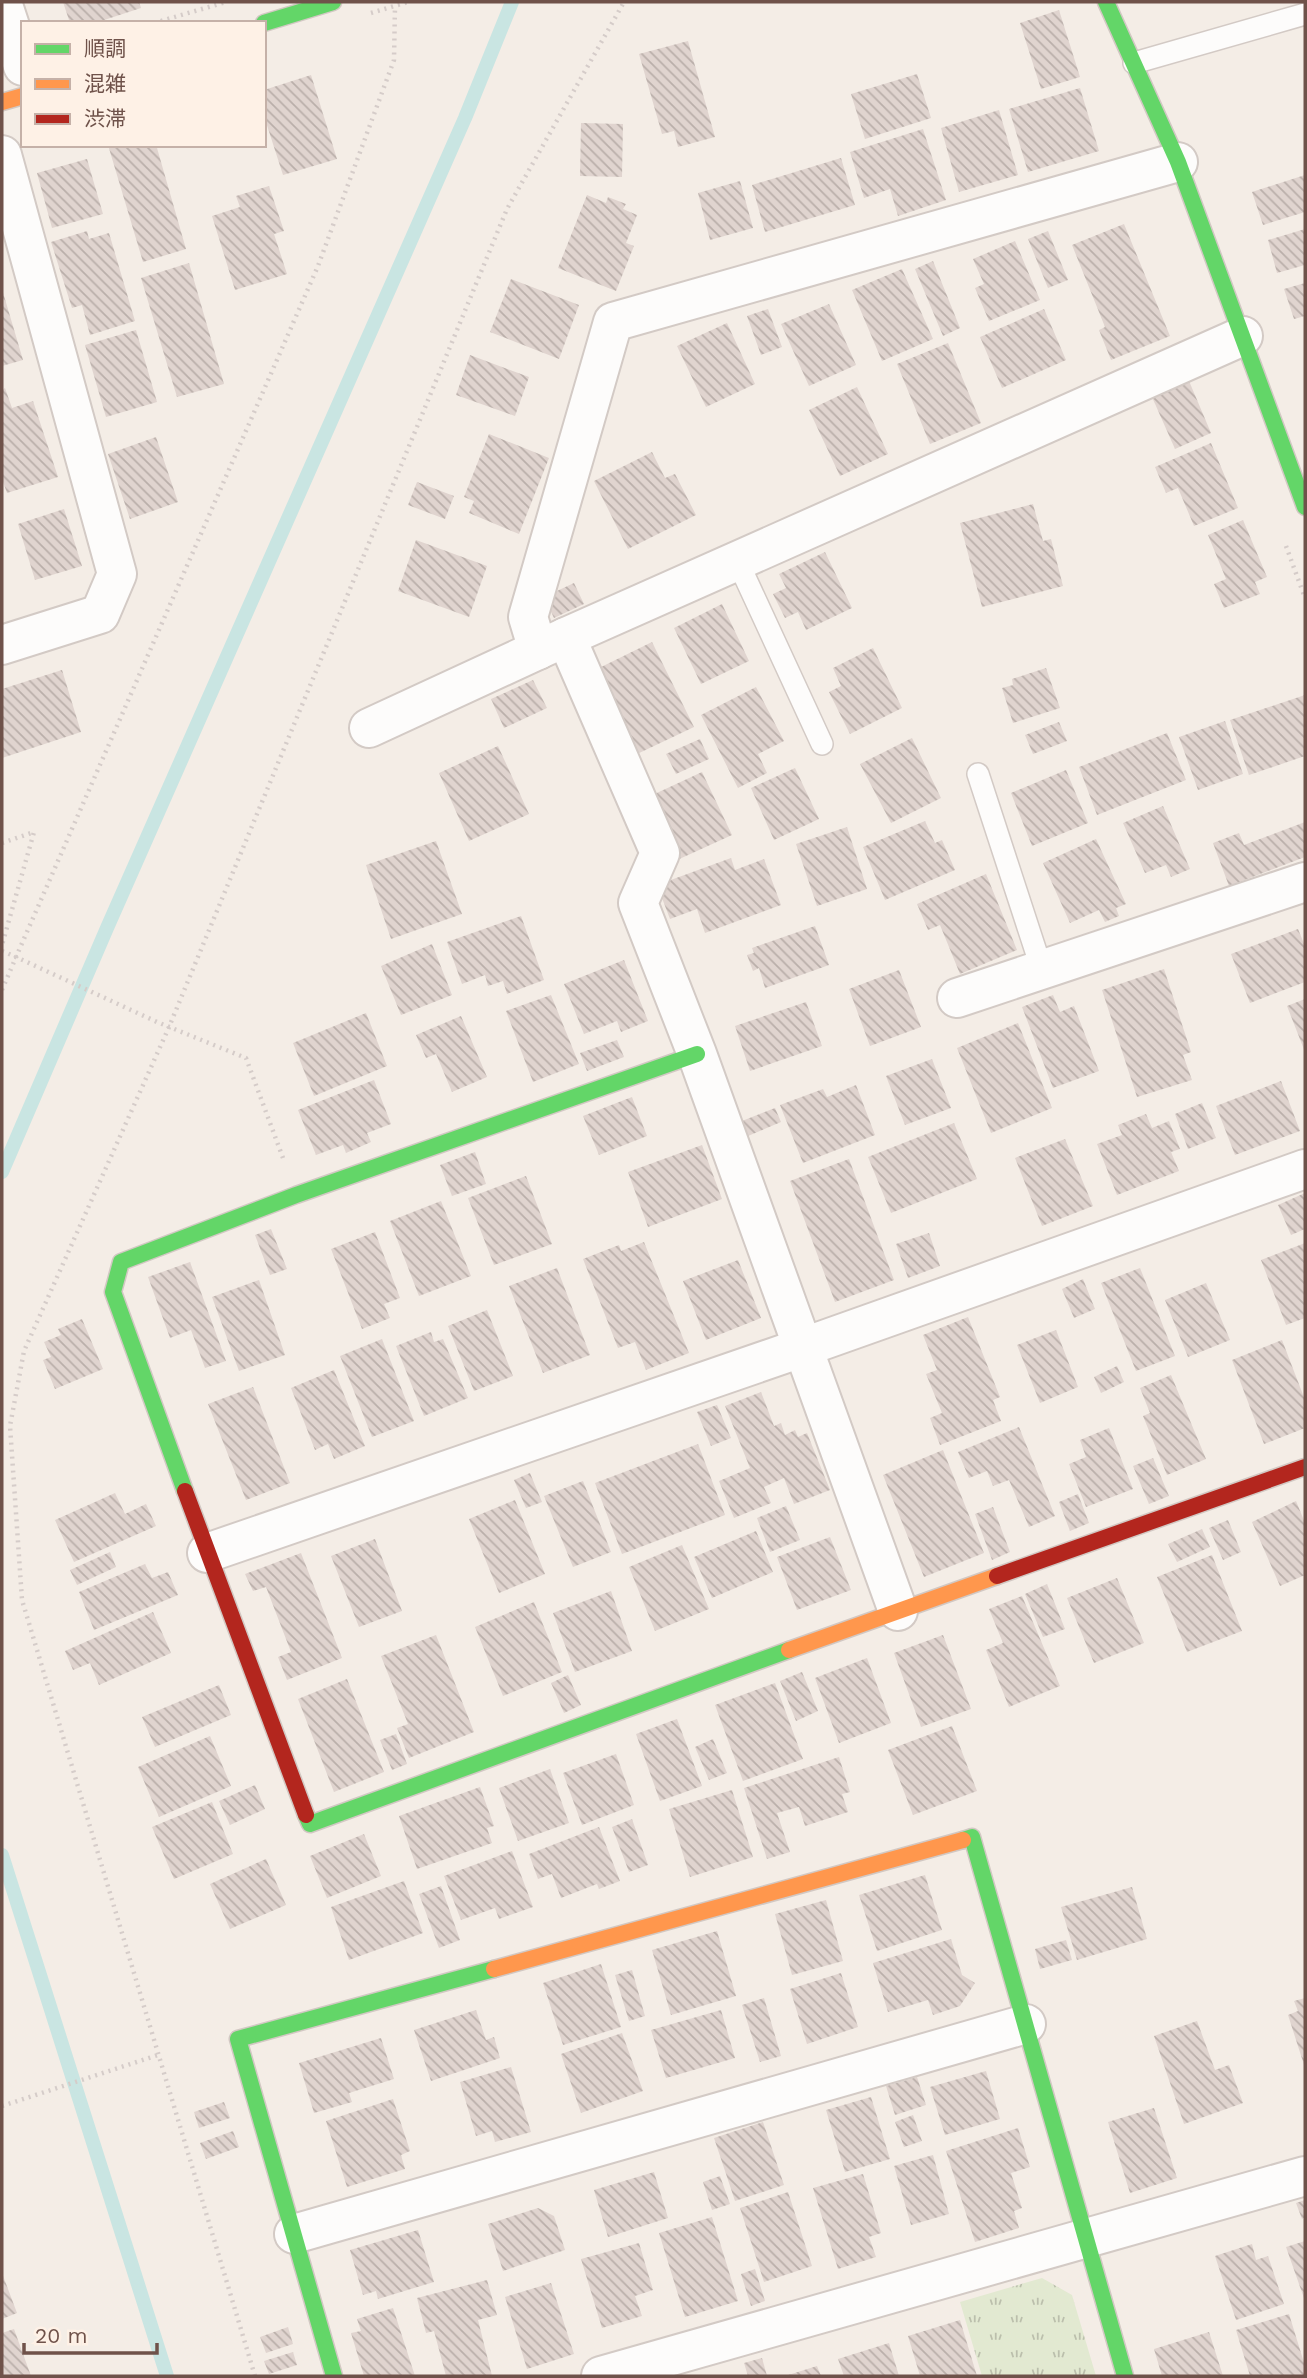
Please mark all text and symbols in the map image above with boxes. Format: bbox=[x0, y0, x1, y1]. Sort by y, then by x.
legend bbox=[21, 21, 266, 147]
text: 順調 bbox=[84, 36, 126, 61]
text: 混雑 bbox=[84, 71, 126, 96]
text: 渋滞 bbox=[84, 106, 126, 131]
scale bar bbox=[24, 2312, 158, 2356]
text: 20 m bbox=[35, 2323, 87, 2348]

